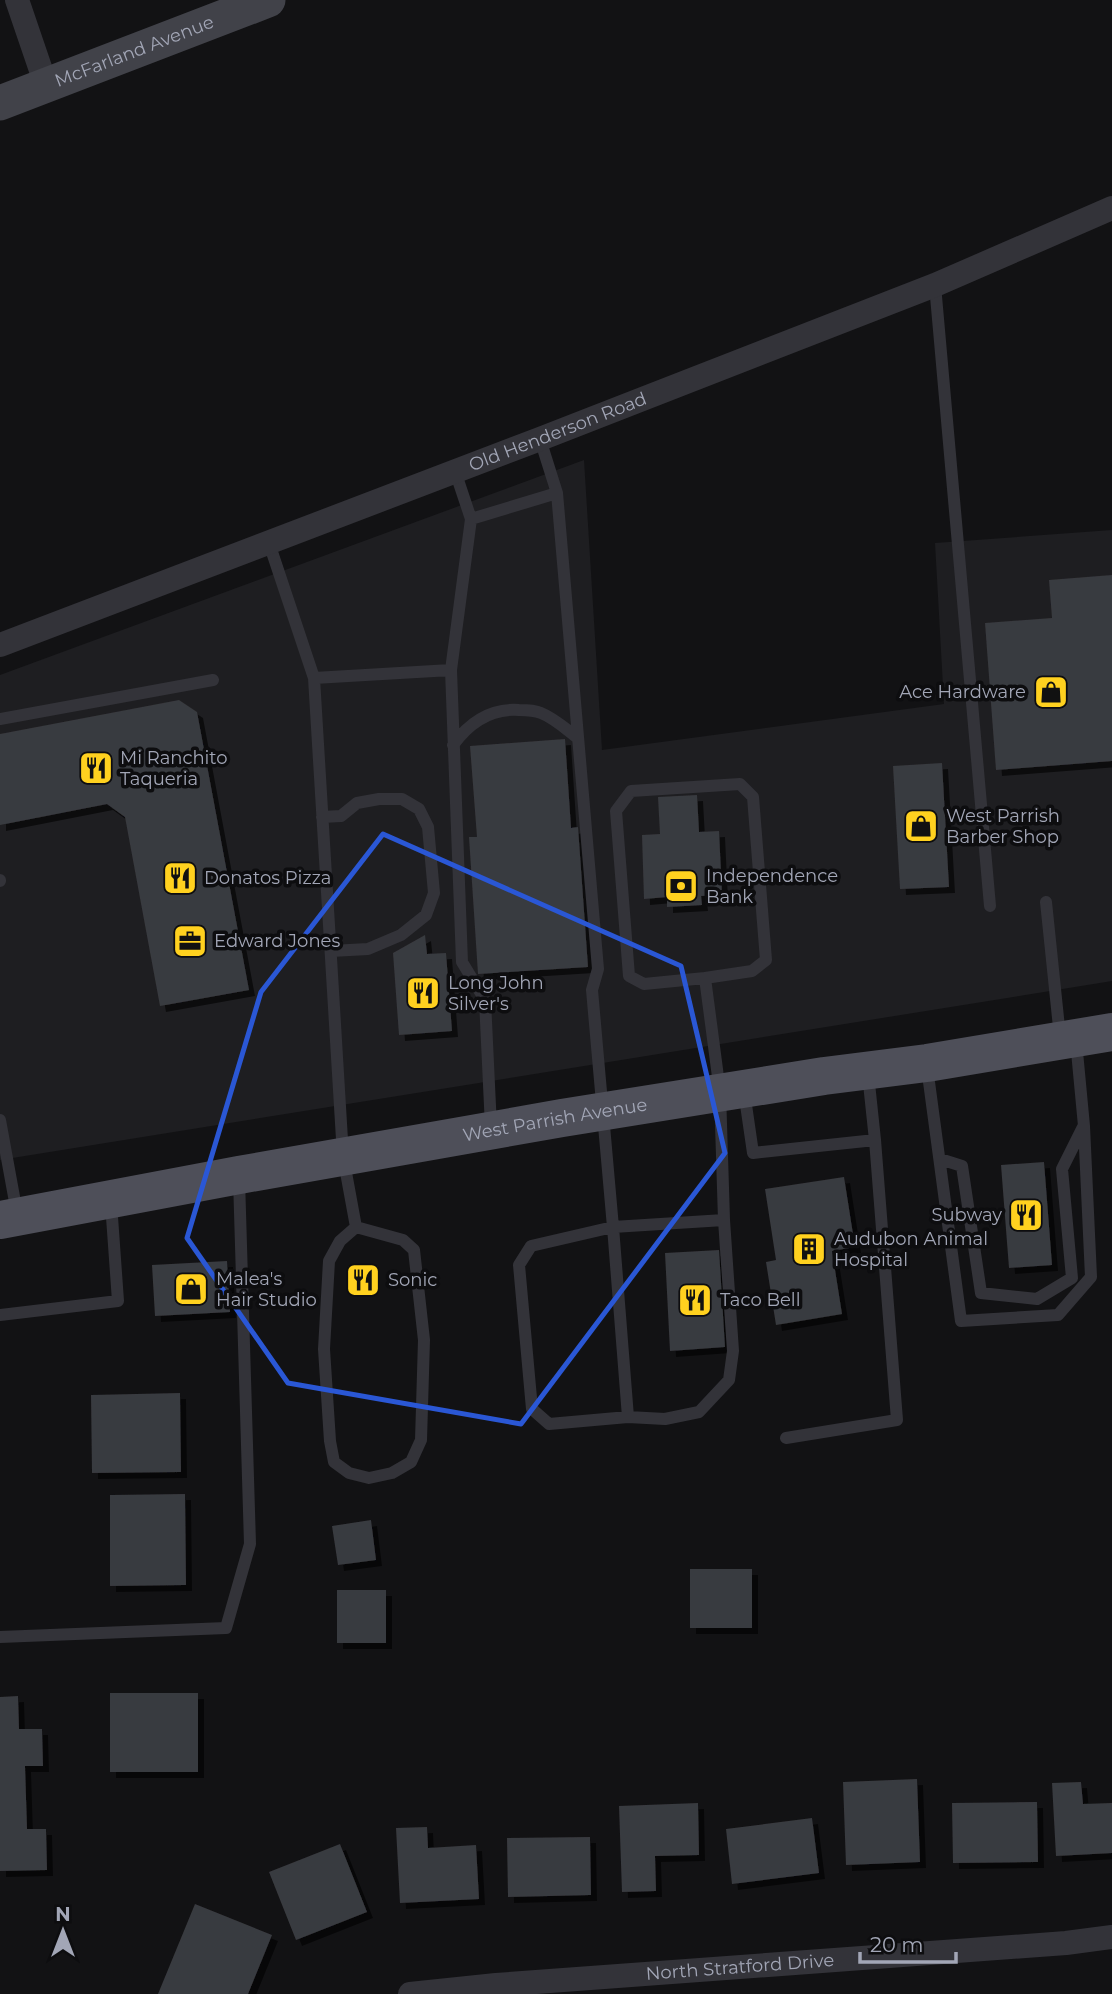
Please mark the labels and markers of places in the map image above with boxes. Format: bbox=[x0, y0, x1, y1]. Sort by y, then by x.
shop icon: Ace Hardware bbox=[1032, 673, 1070, 711]
place label: Ace Hardware bbox=[899, 681, 1026, 703]
place label: Mi Ranchito Taqueria bbox=[120, 747, 228, 790]
restaurant icon: Mi Ranchito Taqueria bbox=[77, 749, 115, 787]
place label: West Parrish Barber Shop bbox=[946, 805, 1060, 848]
shop icon: West Parrish Barber Shop bbox=[902, 807, 940, 845]
restaurant icon: Donatos Pizza bbox=[161, 859, 199, 897]
place label: Independence Bank bbox=[706, 865, 838, 908]
place label: Donatos Pizza bbox=[204, 867, 331, 889]
bank icon: Independence Bank bbox=[662, 867, 700, 905]
office icon: Edward Jones bbox=[171, 922, 209, 960]
place label: Edward Jones bbox=[214, 930, 340, 952]
place label: Long John Silver's bbox=[448, 972, 544, 1015]
restaurant icon: Long John Silver's bbox=[404, 974, 442, 1012]
restaurant icon: Subway bbox=[1007, 1196, 1045, 1234]
place label: Subway bbox=[931, 1204, 1002, 1226]
place label: Audubon Animal Hospital bbox=[834, 1228, 988, 1271]
building icon: Audubon Animal Hospital bbox=[790, 1230, 828, 1268]
restaurant icon: Sonic bbox=[344, 1261, 382, 1299]
place label: Malea's Hair Studio bbox=[216, 1268, 317, 1311]
place label: Sonic bbox=[388, 1269, 438, 1291]
shop icon: Malea's Hair Studio bbox=[172, 1270, 210, 1308]
restaurant icon: Taco Bell bbox=[676, 1281, 714, 1319]
place label: Taco Bell bbox=[720, 1289, 801, 1311]

